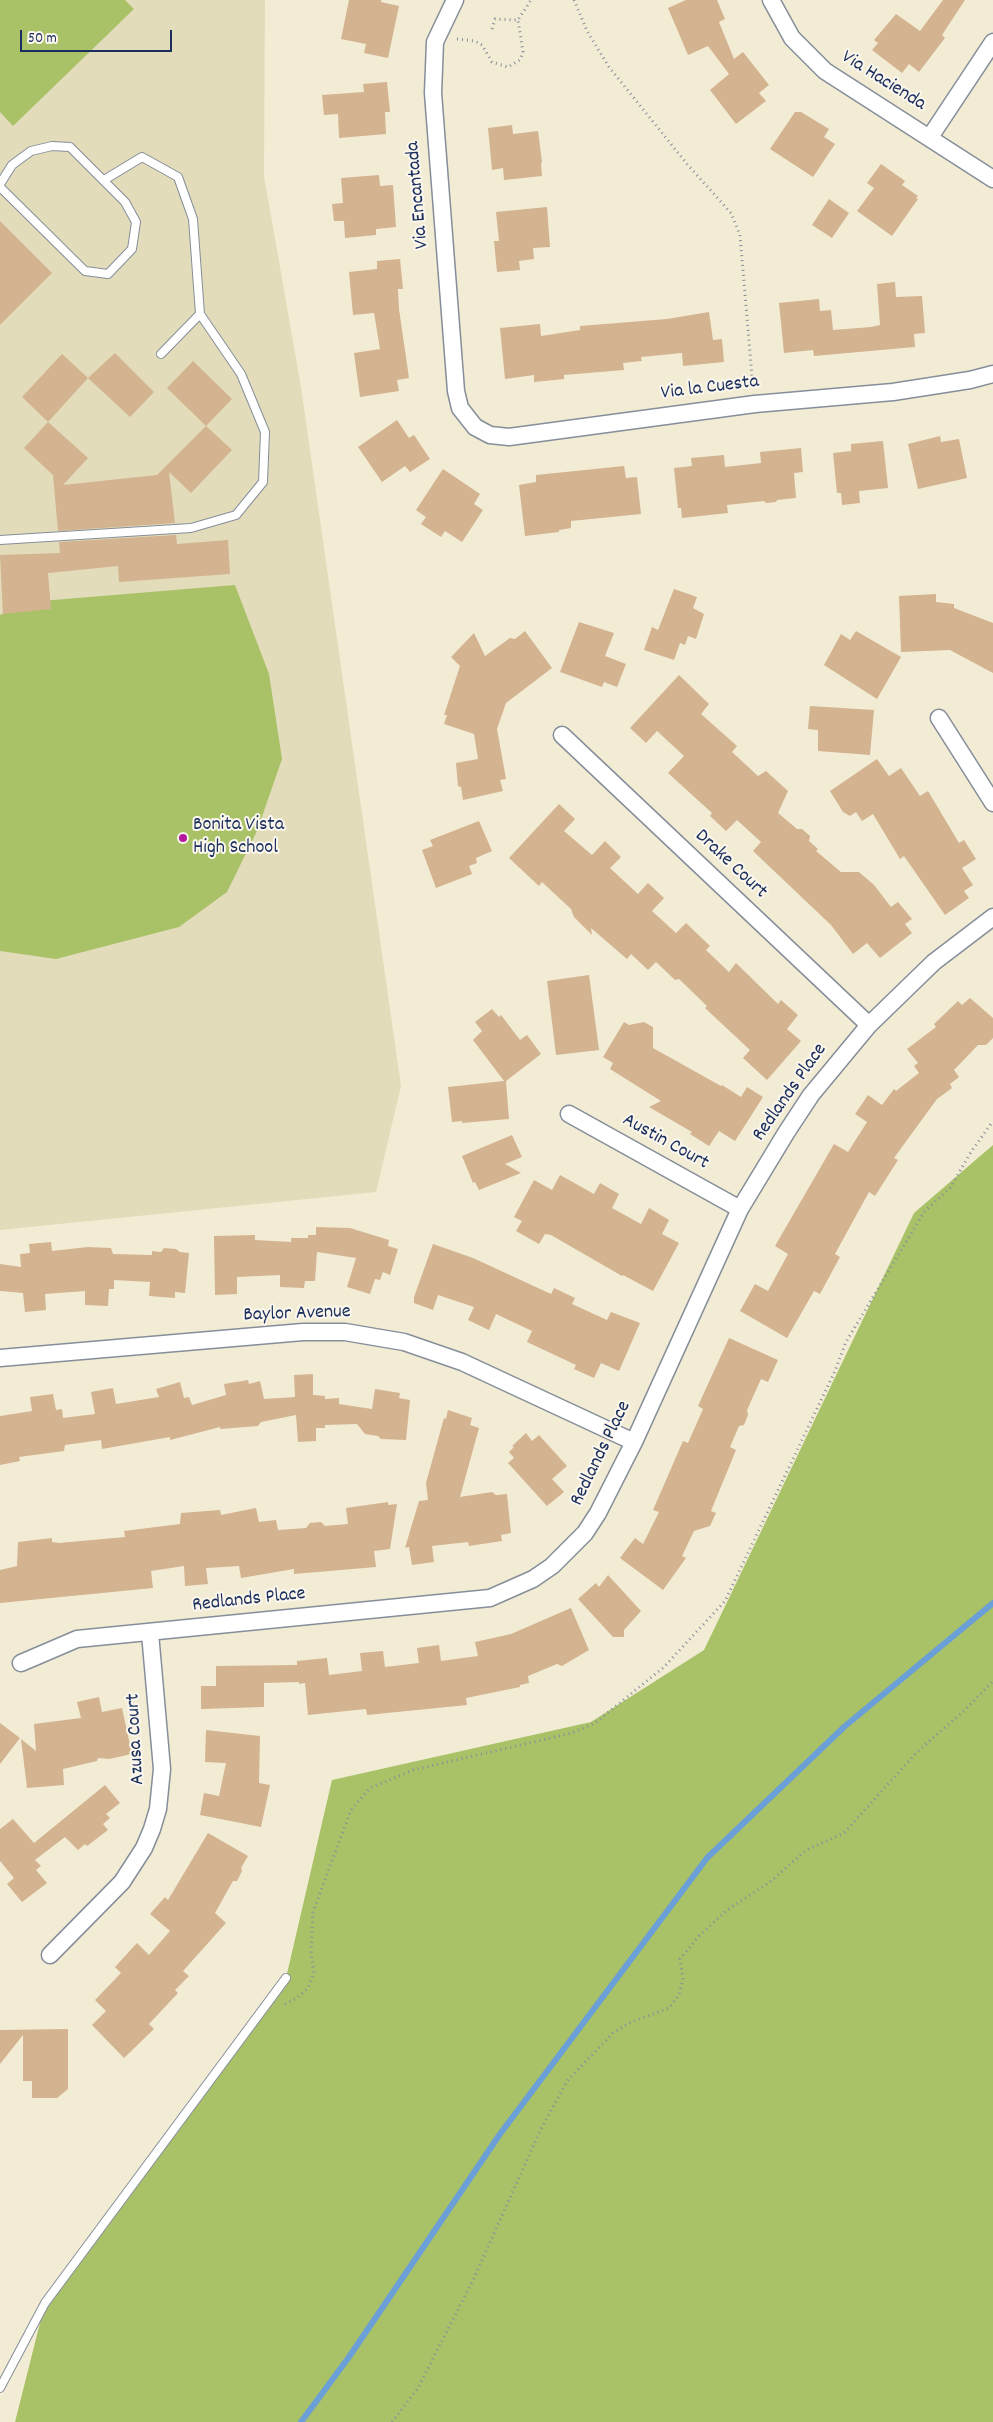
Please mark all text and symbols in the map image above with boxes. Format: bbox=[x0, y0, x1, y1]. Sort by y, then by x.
scale bar bbox=[22, 20, 175, 52]
text: 50 m bbox=[28, 28, 57, 50]
street label: Via Hacienda bbox=[836, 47, 930, 117]
street label: Via Encantada bbox=[402, 140, 436, 250]
street label: Via la Cuesta bbox=[660, 371, 760, 407]
place label: Bonita Vista High School bbox=[193, 814, 284, 861]
street label: Drake Court bbox=[689, 825, 771, 905]
marker: Bonita Vista High School bbox=[177, 832, 189, 844]
street label: Redlands Place bbox=[749, 1040, 833, 1146]
street label: Austin Court bbox=[618, 1109, 712, 1177]
street label: Baylor Avenue bbox=[243, 1301, 351, 1329]
street label: Redlands Place bbox=[566, 1398, 638, 1510]
street label: Redlands Place bbox=[191, 1583, 307, 1619]
street label: Azusa Court bbox=[123, 1693, 151, 1785]

